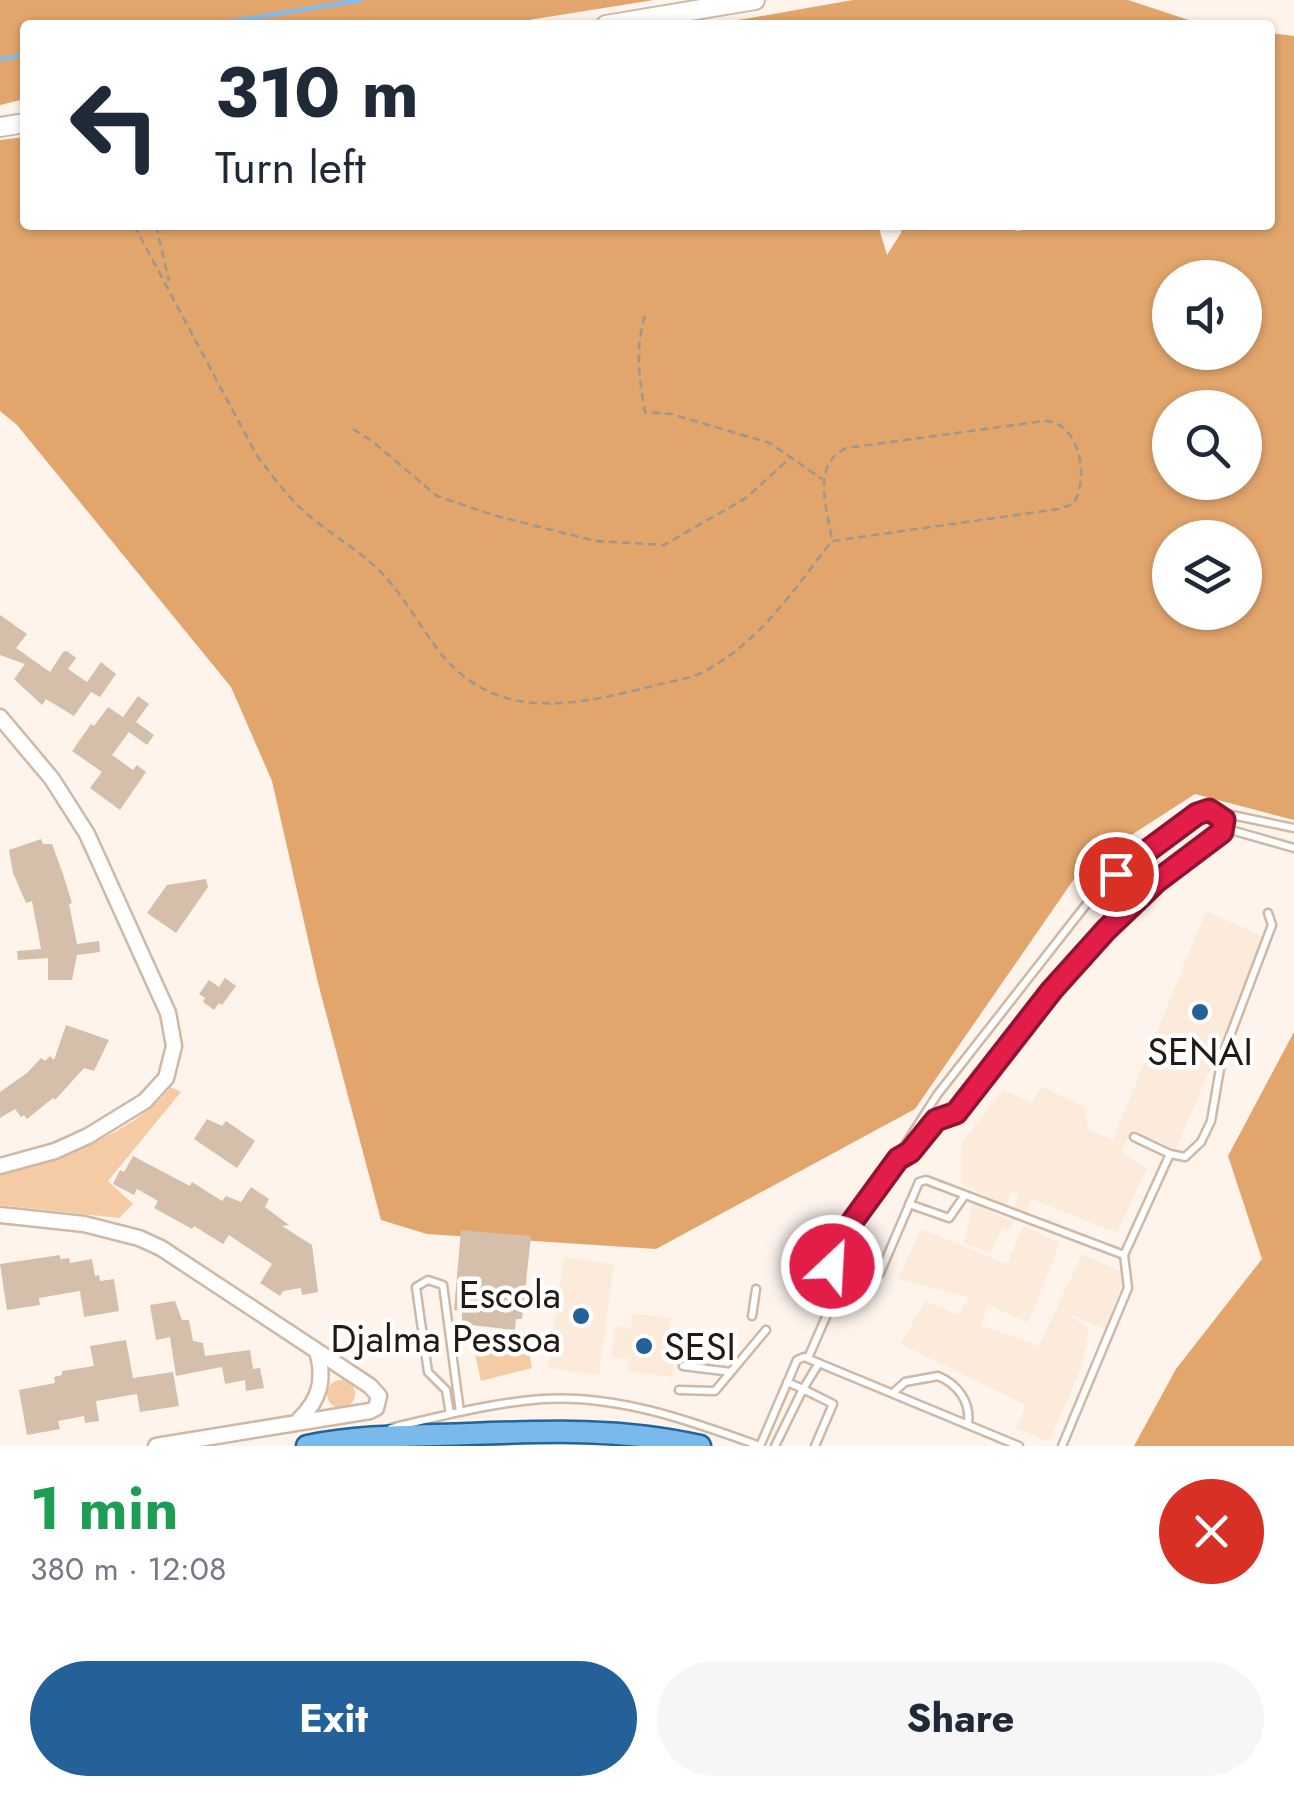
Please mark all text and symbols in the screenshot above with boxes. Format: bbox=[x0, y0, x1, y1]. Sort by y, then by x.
text: 310 m bbox=[215, 42, 419, 143]
icon: left bbox=[50, 60, 180, 190]
text: Turn left bbox=[215, 135, 366, 200]
map controls bbox=[1152, 260, 1262, 630]
button: sound bbox=[1152, 260, 1262, 370]
button: search bbox=[1152, 390, 1262, 500]
button: layers bbox=[1152, 520, 1262, 630]
pin bbox=[1074, 832, 1159, 917]
icon: arrive bbox=[1089, 847, 1144, 902]
marker: SENAI bbox=[1189, 1001, 1211, 1023]
place label: SENAI bbox=[1147, 1024, 1253, 1079]
position arrow bbox=[780, 1214, 884, 1318]
place label: Escola Djalma Pessoa bbox=[330, 1267, 561, 1366]
marker: Escola Djalma Pessoa bbox=[570, 1305, 592, 1327]
place label: SESI bbox=[664, 1319, 736, 1374]
marker: SESI bbox=[633, 1335, 655, 1357]
text: 1 min bbox=[30, 1465, 179, 1552]
button: close bbox=[1159, 1479, 1264, 1584]
text: 380 m · 12:08 bbox=[30, 1546, 226, 1592]
button: Exit bbox=[30, 1661, 637, 1776]
button: Share bbox=[657, 1661, 1264, 1776]

